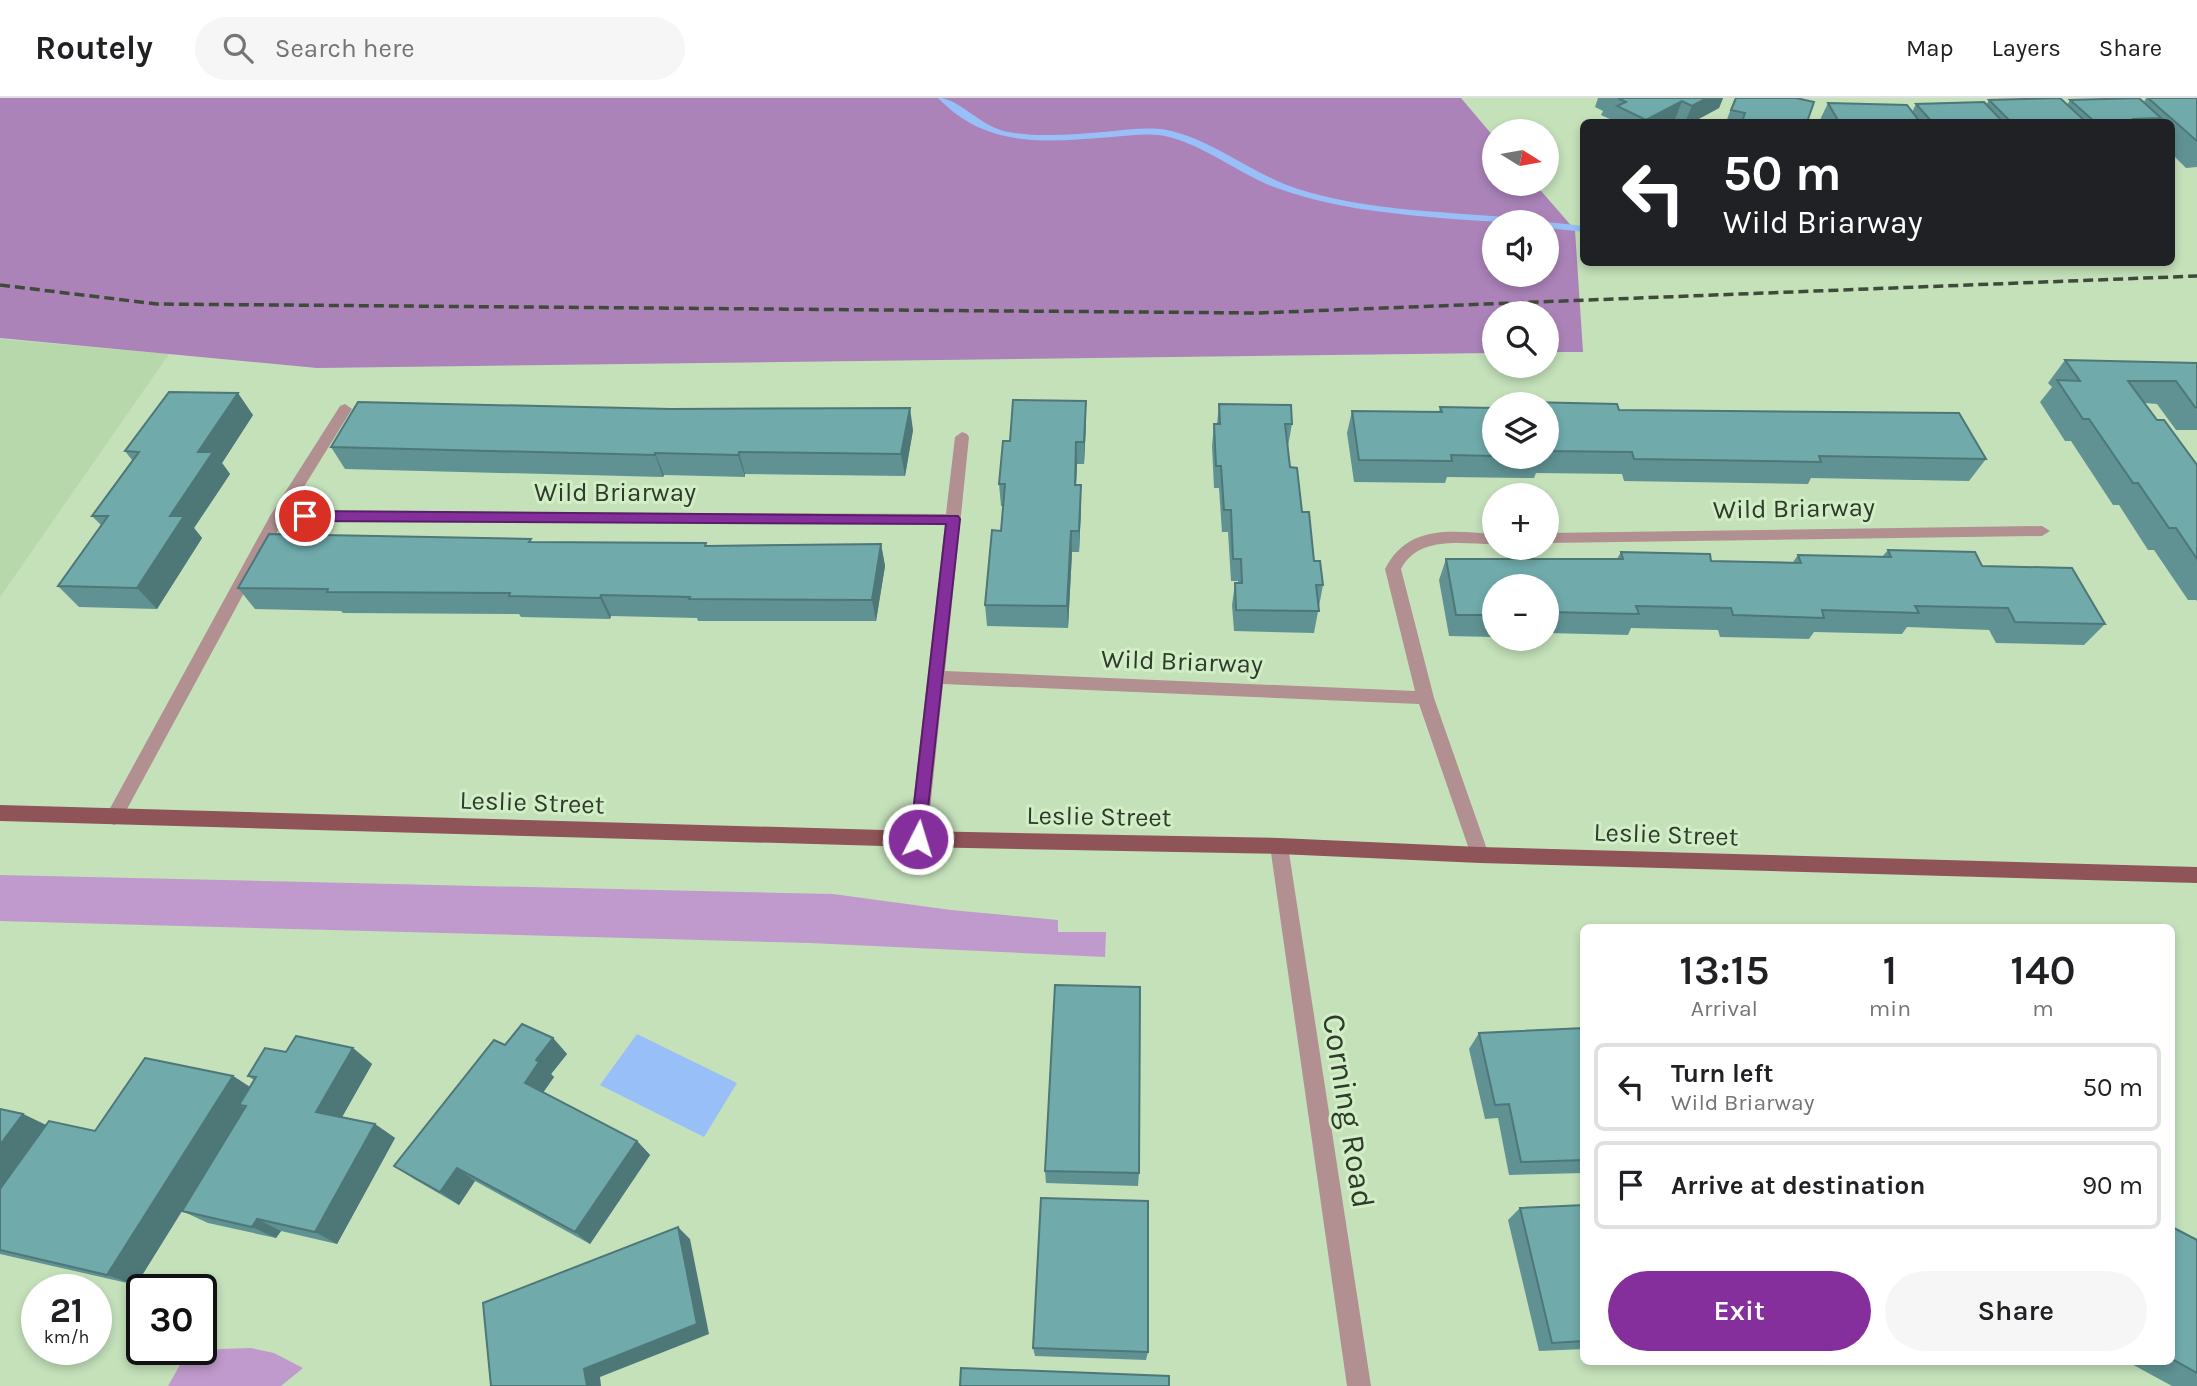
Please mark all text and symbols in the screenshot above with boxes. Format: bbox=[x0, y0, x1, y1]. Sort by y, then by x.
search box bbox=[195, 17, 685, 80]
text: Routely bbox=[35, 29, 153, 67]
icon: search bbox=[219, 29, 257, 67]
text: Search here bbox=[275, 33, 415, 64]
text: Map bbox=[1906, 34, 1954, 62]
text: Layers bbox=[1992, 34, 2061, 62]
text: Share bbox=[2099, 34, 2162, 62]
north arrow bbox=[1482, 119, 1559, 196]
map controls bbox=[1482, 119, 1559, 651]
text: 50 m bbox=[1723, 145, 1841, 202]
icon: left bbox=[1608, 147, 1699, 238]
text: Wild Briarway bbox=[1723, 204, 1923, 241]
button: sound bbox=[1482, 210, 1559, 287]
button: search bbox=[1482, 301, 1559, 378]
button: layers bbox=[1482, 392, 1559, 469]
street label: Wild Briarway bbox=[534, 477, 696, 508]
button: + bbox=[1482, 483, 1559, 560]
pin bbox=[275, 486, 335, 546]
street label: Wild Briarway bbox=[1713, 492, 1875, 525]
icon: arrive bbox=[286, 497, 324, 535]
button: − bbox=[1482, 574, 1559, 651]
street label: Wild Briarway bbox=[1100, 643, 1264, 680]
street label: Leslie Street bbox=[459, 784, 605, 821]
street label: Leslie Street bbox=[1026, 800, 1172, 833]
position arrow bbox=[881, 802, 955, 876]
street label: Leslie Street bbox=[1593, 816, 1739, 853]
text: 13:15 bbox=[1679, 945, 1770, 995]
text: 1 bbox=[1883, 945, 1897, 995]
text: 140 bbox=[2010, 945, 2076, 995]
text: Arrival bbox=[1691, 995, 1758, 1022]
text: min bbox=[1869, 995, 1911, 1022]
text: m bbox=[2032, 995, 2054, 1022]
street label: Corning Road bbox=[1315, 1011, 1382, 1211]
text: Turn left bbox=[1671, 1058, 1773, 1089]
icon: left bbox=[1612, 1068, 1650, 1106]
text: 50 m bbox=[2082, 1072, 2143, 1103]
text: Wild Briarway bbox=[1671, 1089, 1814, 1116]
icon: arrive bbox=[1612, 1166, 1650, 1204]
text: Arrive at destination bbox=[1671, 1170, 1925, 1201]
text: 90 m bbox=[2082, 1170, 2143, 1201]
button: Exit bbox=[1608, 1271, 1871, 1351]
button: Share bbox=[1885, 1271, 2147, 1351]
speed limit sign: 30 bbox=[126, 1274, 217, 1365]
text: 21 bbox=[50, 1290, 83, 1331]
text: km/h bbox=[44, 1326, 89, 1348]

